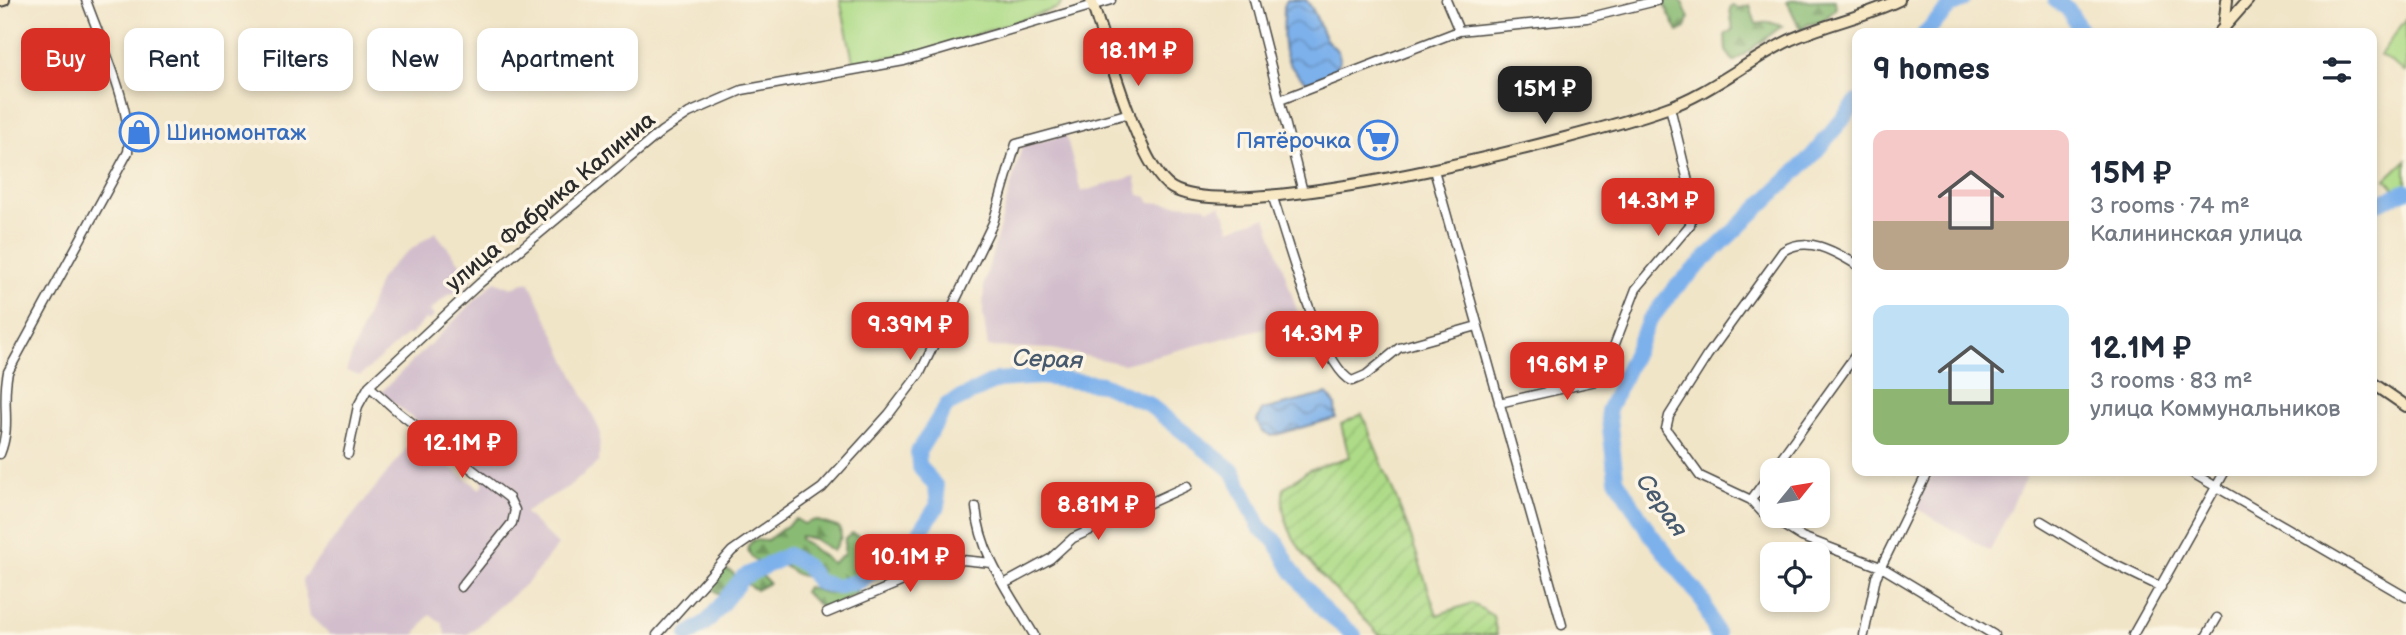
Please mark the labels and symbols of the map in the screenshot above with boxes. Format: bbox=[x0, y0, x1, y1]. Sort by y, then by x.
pin: 18.1M ₽ bbox=[1073, 28, 1203, 88]
pin: 15M ₽ bbox=[1496, 66, 1594, 126]
street label: улица Фабрика Калиниа bbox=[440, 106, 661, 298]
shop icon: Шиномонтаж bbox=[118, 111, 160, 153]
place label: Шиномонтаж bbox=[166, 119, 306, 147]
supermarket icon: Пятёрочка bbox=[1357, 119, 1399, 161]
place label: Пятёрочка bbox=[1236, 127, 1351, 155]
pin: 14.3M ₽ bbox=[1593, 178, 1723, 238]
pin: 9.39M ₽ bbox=[845, 302, 975, 362]
pin: 14.3M ₽ bbox=[1257, 312, 1387, 371]
pin: 19.6M ₽ bbox=[1502, 342, 1632, 402]
water label: Серая bbox=[1012, 344, 1084, 375]
pin: 12.1M ₽ bbox=[397, 420, 527, 480]
north arrow bbox=[1760, 458, 1830, 528]
water label: Серая bbox=[1629, 468, 1694, 543]
pin: 8.81M ₽ bbox=[1033, 482, 1163, 542]
pin: 10.1M ₽ bbox=[845, 534, 975, 594]

